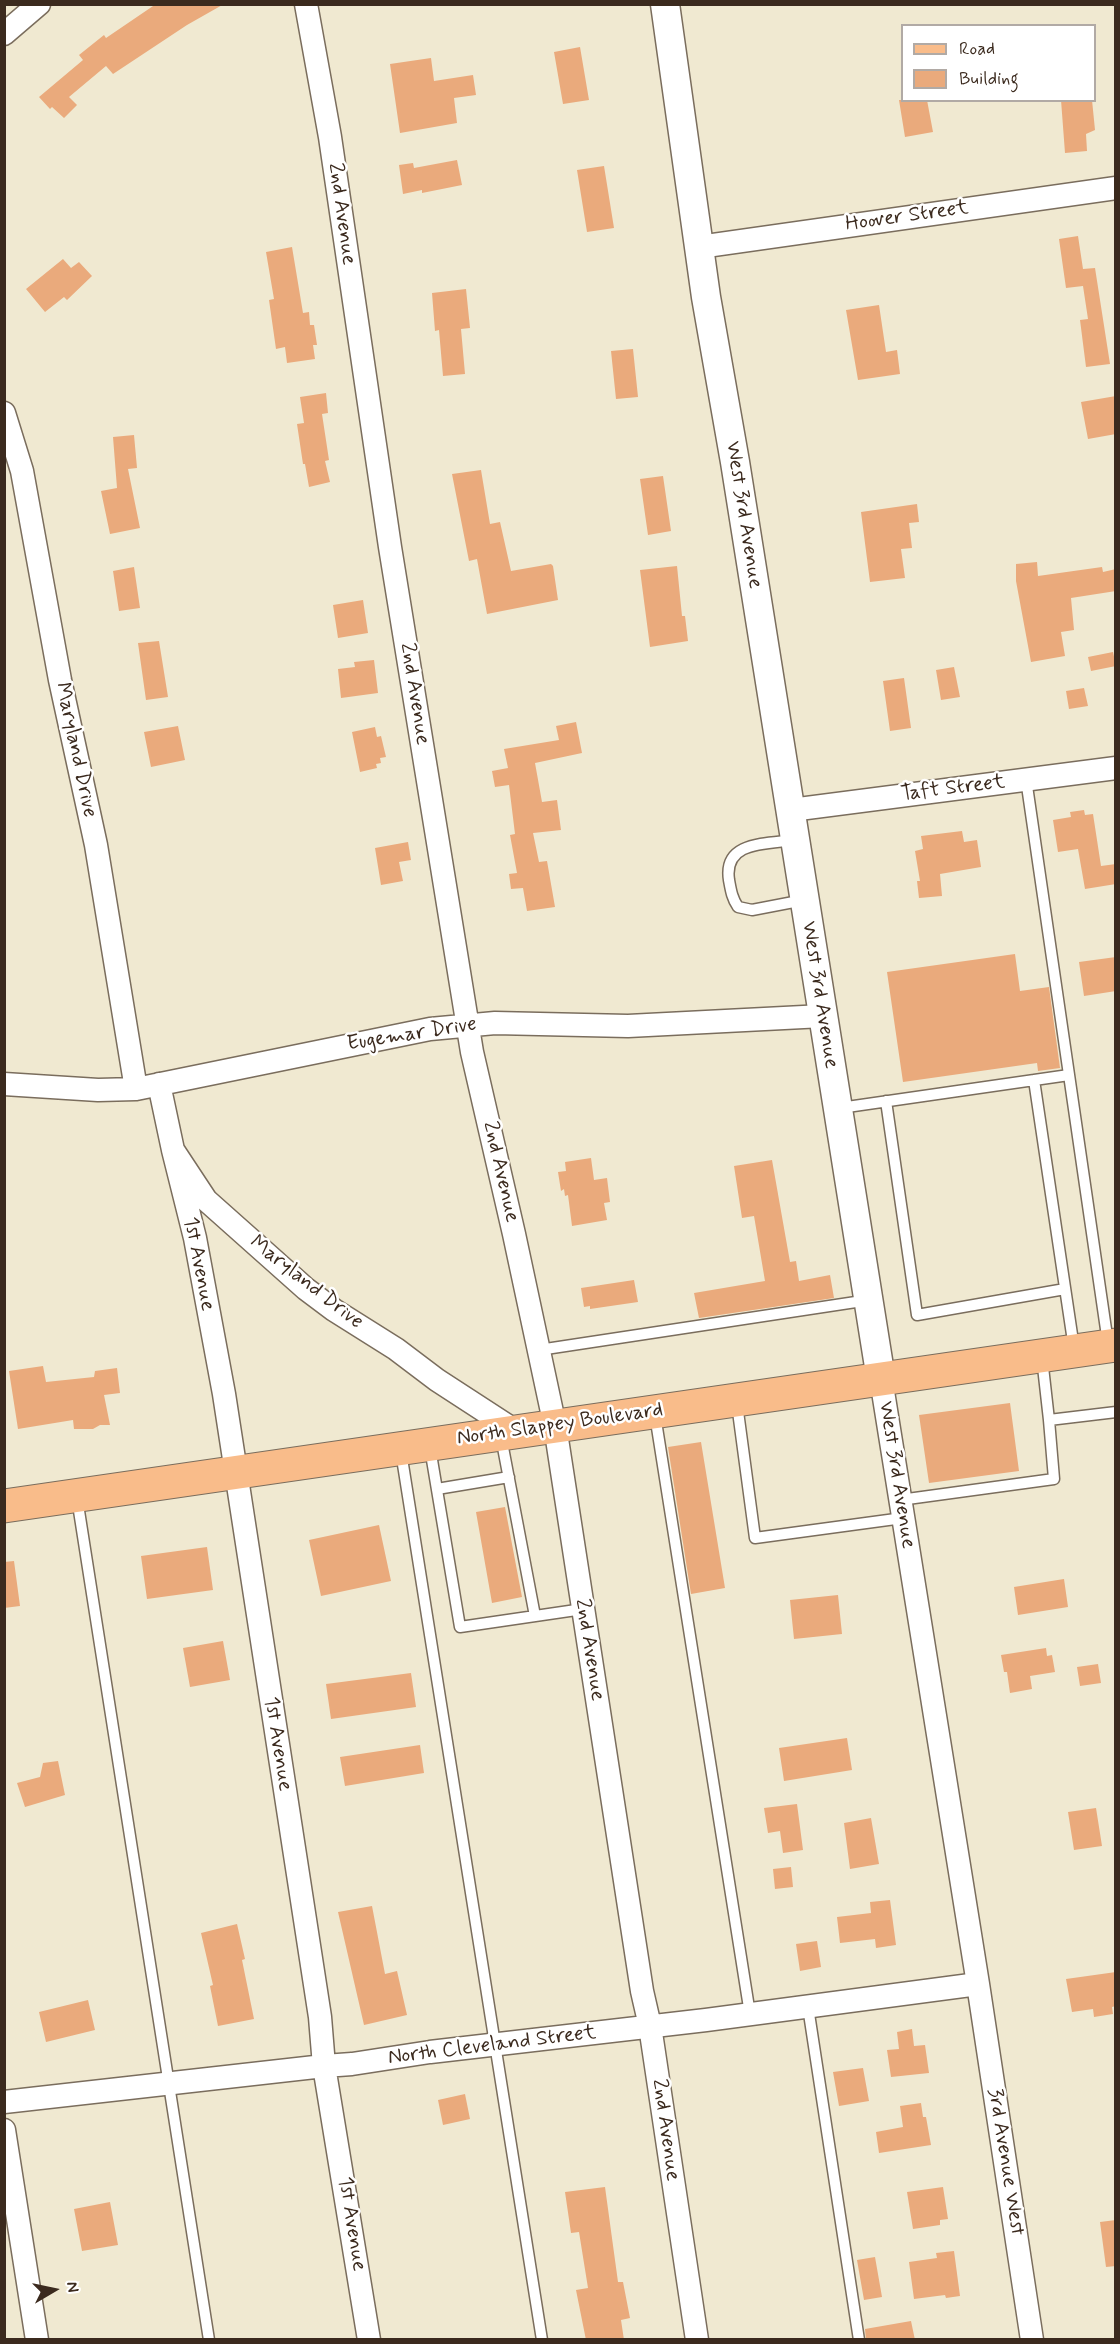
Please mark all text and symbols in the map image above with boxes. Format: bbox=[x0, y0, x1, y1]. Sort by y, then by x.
legend bbox=[901, 24, 1096, 102]
text: Road bbox=[959, 37, 995, 61]
text: Building bbox=[959, 67, 1019, 91]
street label: 2nd Avenue bbox=[321, 161, 361, 267]
street label: Hoover Street bbox=[844, 196, 970, 238]
street label: West 3rd Avenue bbox=[719, 440, 767, 590]
street label: 2nd Avenue bbox=[394, 641, 434, 747]
street label: Maryland Drive bbox=[48, 680, 102, 820]
street label: Taft Street bbox=[899, 770, 1007, 808]
street label: West 3rd Avenue bbox=[795, 920, 843, 1070]
street label: Eugemar Drive bbox=[345, 1012, 479, 1058]
street label: 2nd Avenue bbox=[476, 1119, 524, 1225]
street label: 1st Avenue bbox=[177, 1215, 219, 1313]
street label: Maryland Drive bbox=[244, 1231, 368, 1335]
street label: North Slappey Boulevard bbox=[455, 1398, 665, 1452]
street label: West 3rd Avenue bbox=[872, 1400, 920, 1550]
street label: 2nd Avenue bbox=[569, 1597, 609, 1703]
street label: 1st Avenue bbox=[257, 1695, 297, 1793]
street label: North Cleveland Street bbox=[387, 2021, 597, 2071]
street label: 2nd Avenue bbox=[645, 2077, 685, 2183]
street label: 3rd Avenue West bbox=[981, 2087, 1029, 2237]
street label: 1st Avenue bbox=[331, 2175, 371, 2273]
north arrow bbox=[24, 2260, 84, 2320]
text: N bbox=[61, 2280, 83, 2294]

